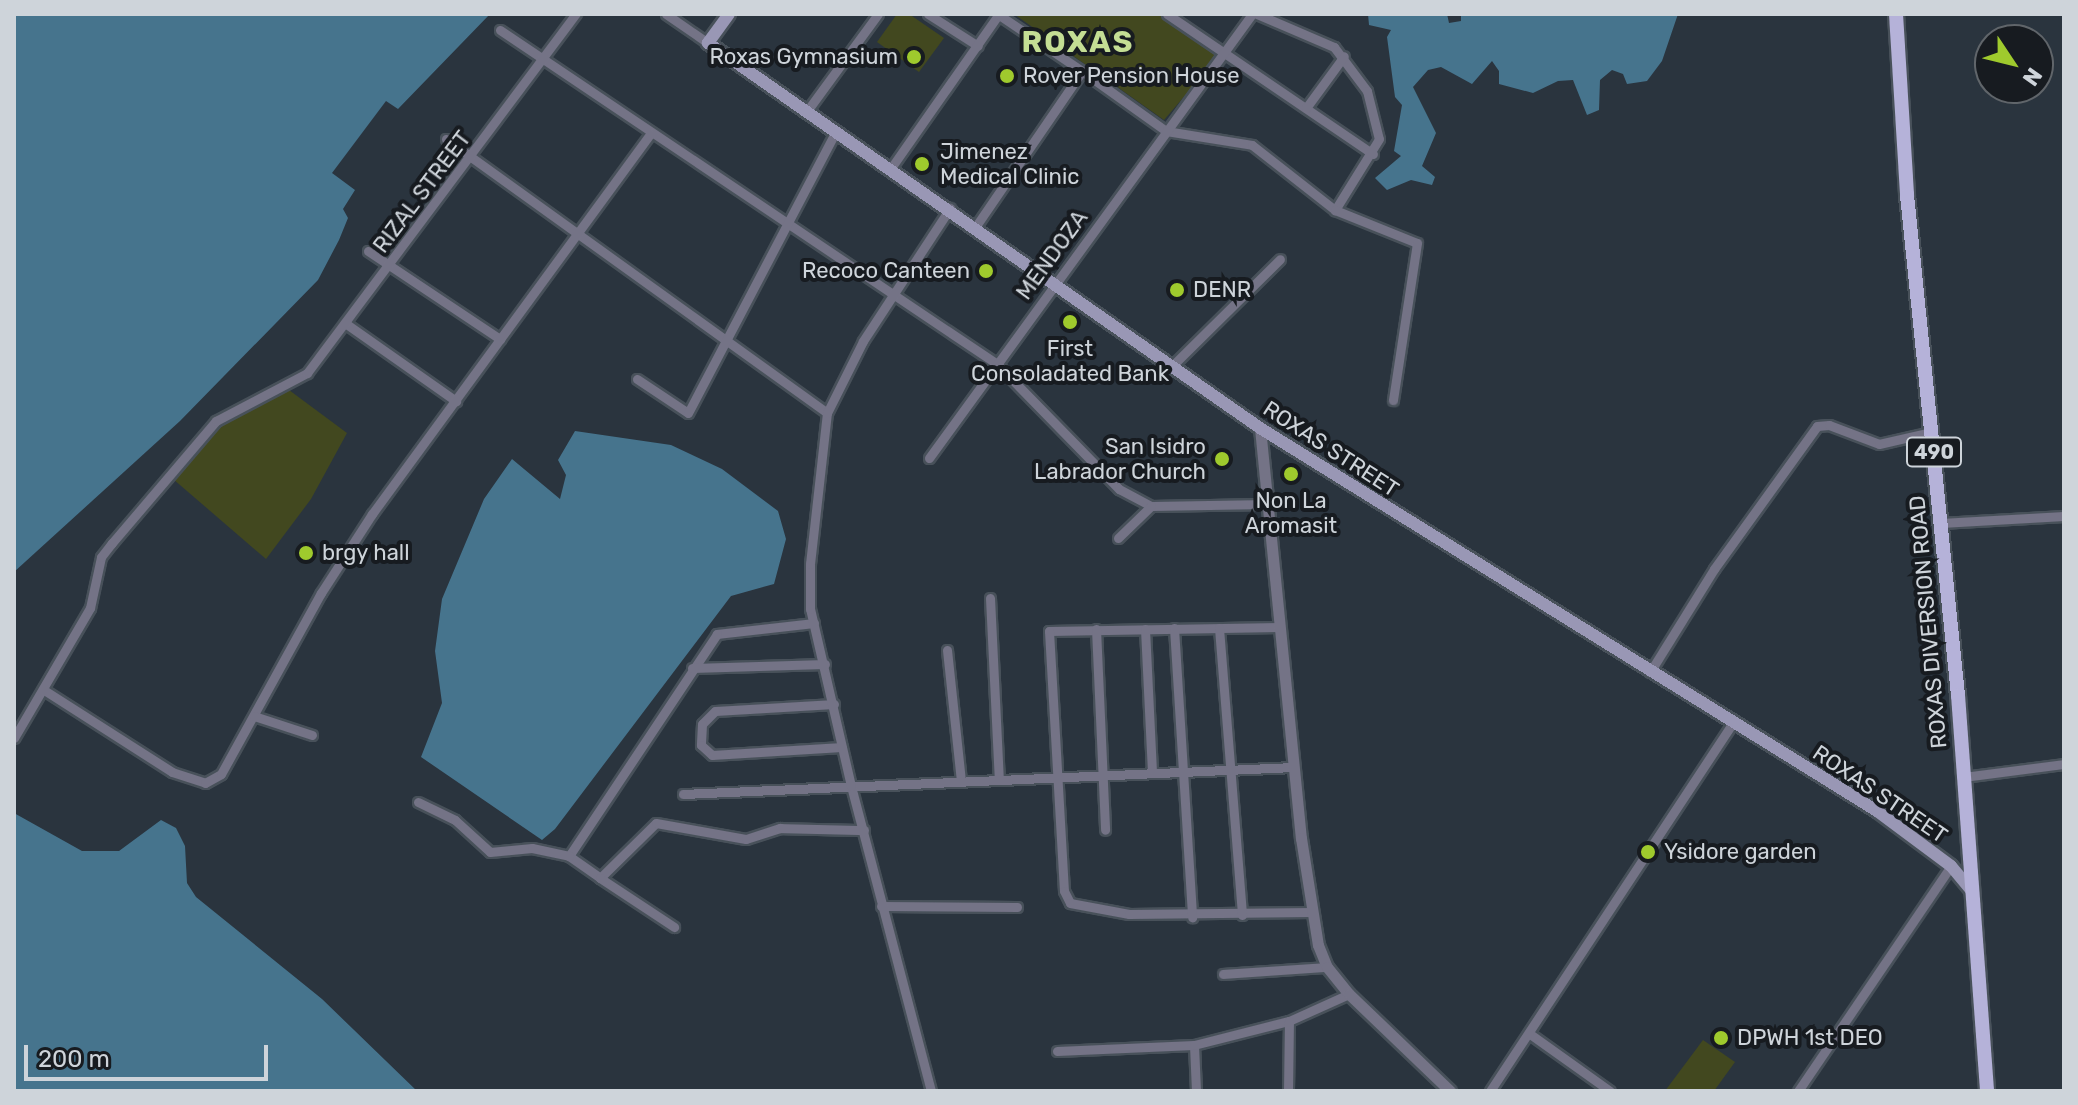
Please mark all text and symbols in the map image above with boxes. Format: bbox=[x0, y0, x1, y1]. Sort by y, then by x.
district label: ROXAS bbox=[1022, 24, 1134, 60]
north arrow bbox=[1974, 24, 2054, 104]
place label: Roxas Gymnasium bbox=[709, 44, 898, 70]
marker: Roxas Gymnasium bbox=[905, 48, 923, 66]
place label: Rover Pension House bbox=[1023, 63, 1240, 89]
text: N bbox=[2017, 63, 2048, 91]
marker: Rover Pension House bbox=[998, 67, 1016, 85]
street label: RIZAL STREET bbox=[367, 126, 477, 258]
place label: Jimenez Medical Clinic bbox=[940, 138, 1079, 190]
marker: Jimenez Medical Clinic bbox=[911, 153, 933, 175]
street label: MENDOZA bbox=[1011, 205, 1093, 305]
place label: Recoco Canteen bbox=[802, 258, 970, 284]
marker: Recoco Canteen bbox=[977, 262, 995, 280]
place label: DENR bbox=[1193, 277, 1251, 303]
marker: DENR bbox=[1168, 281, 1186, 299]
marker: First Consoladated Bank bbox=[1061, 313, 1079, 331]
place label: First Consoladated Bank bbox=[971, 335, 1169, 386]
street label: ROXAS STREET bbox=[1258, 395, 1404, 503]
place label: San Isidro Labrador Church bbox=[1034, 433, 1206, 484]
road number: 490 bbox=[1904, 436, 1964, 468]
marker: San Isidro Labrador Church bbox=[1213, 450, 1231, 468]
marker: Non La Aromasit bbox=[1282, 465, 1300, 483]
place label: Non La Aromasit bbox=[1245, 487, 1337, 538]
street label: ROXAS DIVERSION ROAD bbox=[1904, 494, 1952, 750]
place label: brgy hall bbox=[322, 540, 410, 566]
marker: brgy hall bbox=[297, 544, 315, 562]
street label: ROXAS STREET bbox=[1808, 739, 1952, 849]
place label: Ysidore garden bbox=[1664, 839, 1817, 865]
marker: Ysidore garden bbox=[1639, 843, 1657, 861]
place label: DPWH 1st DEO bbox=[1737, 1025, 1883, 1051]
scale bar bbox=[28, 1029, 272, 1079]
marker: DPWH 1st DEO bbox=[1712, 1029, 1730, 1047]
text: 200 m bbox=[38, 1045, 110, 1073]

